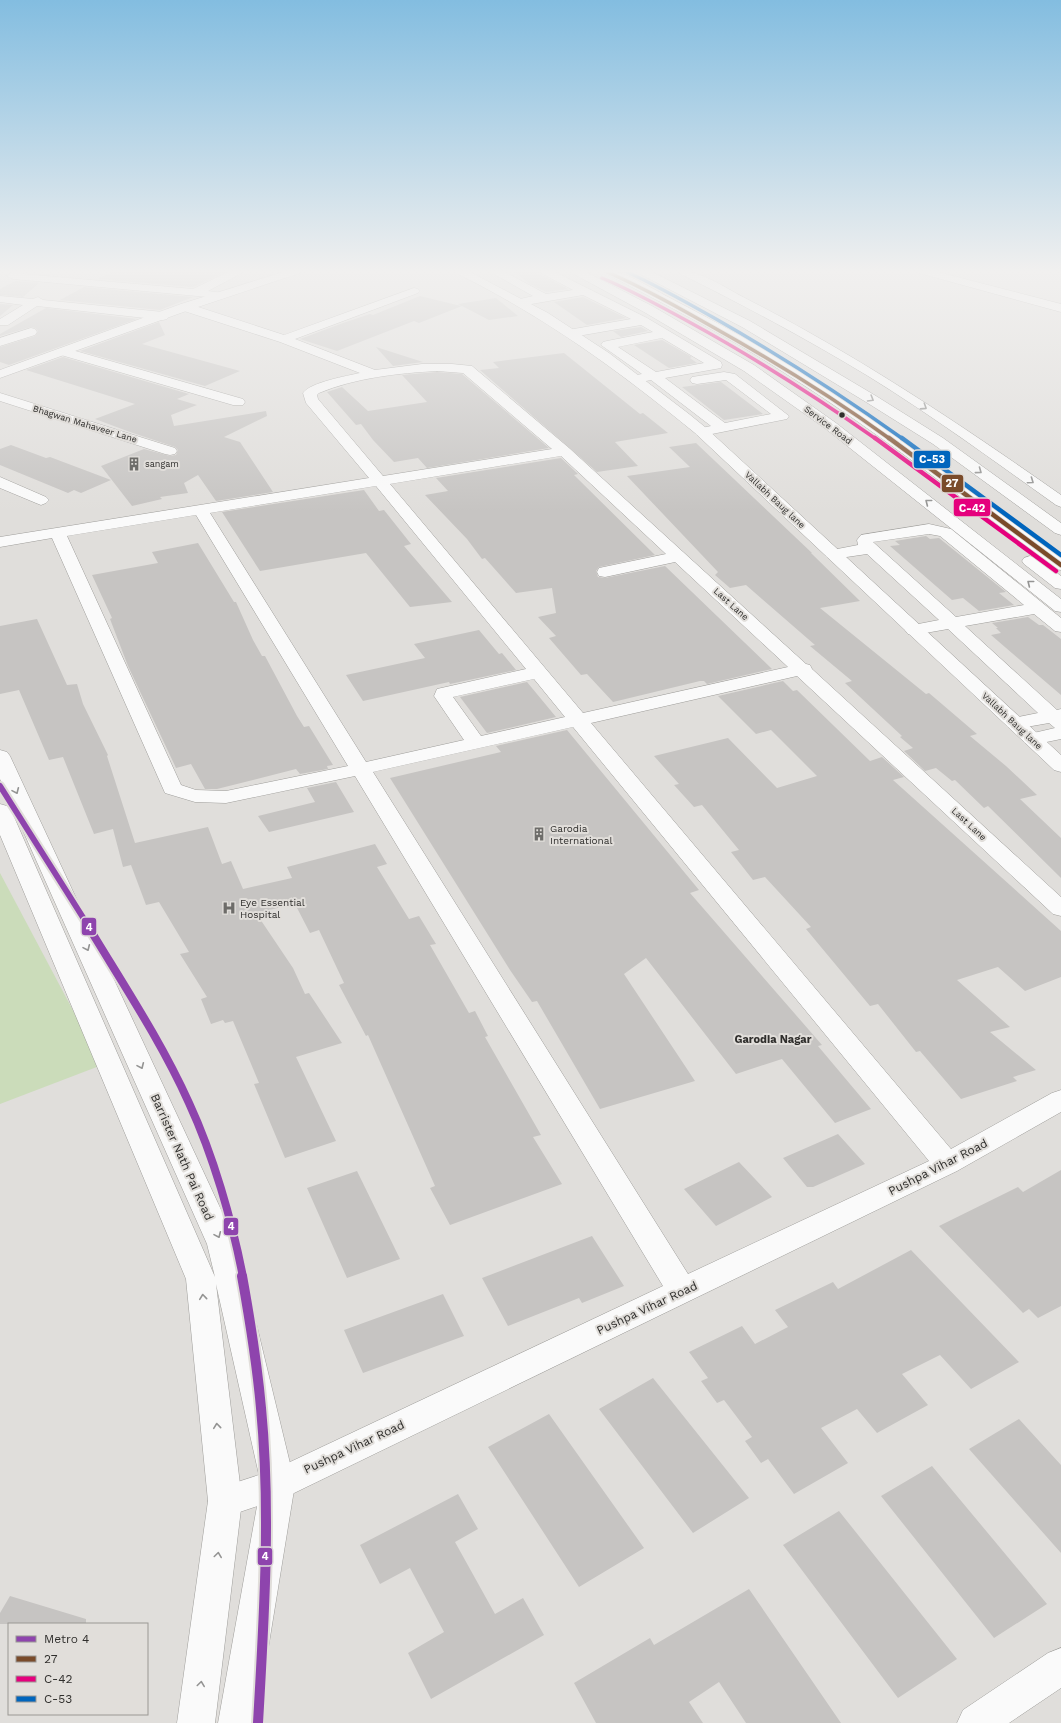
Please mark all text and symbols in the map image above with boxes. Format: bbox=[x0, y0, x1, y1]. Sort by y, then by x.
one-way arrow bbox=[867, 394, 874, 402]
one-way arrow bbox=[919, 402, 926, 409]
street label: Bhagwan Mahaveer Lane bbox=[32, 403, 138, 445]
street label: Service Road bbox=[802, 404, 854, 446]
unlabelled marker bbox=[837, 410, 847, 420]
line badge: C-53 bbox=[913, 450, 951, 469]
text: C-53 bbox=[919, 453, 946, 466]
building icon: sangam bbox=[126, 456, 142, 472]
place label: sangam bbox=[145, 459, 179, 469]
one-way arrow bbox=[975, 466, 982, 473]
street label: Vallabh Baug lane bbox=[743, 470, 807, 530]
line badge: 27 bbox=[941, 474, 964, 493]
one-way arrow bbox=[1026, 476, 1033, 483]
text: 27 bbox=[945, 477, 959, 490]
line badge: C-42 bbox=[953, 498, 991, 517]
one-way arrow bbox=[926, 500, 933, 507]
text: C-42 bbox=[959, 502, 986, 515]
one-way arrow bbox=[1028, 580, 1035, 587]
street label: Last Lane bbox=[712, 586, 750, 622]
street label: Vallabh Baug lane bbox=[980, 691, 1044, 751]
one-way arrow bbox=[11, 787, 19, 794]
street label: Last Lane bbox=[950, 806, 988, 842]
place label: Garodia International bbox=[550, 823, 612, 846]
building icon: Garodia International bbox=[531, 826, 547, 842]
place label: Eye Essential Hospital bbox=[240, 897, 305, 920]
hospital icon: Eye Essential Hospital bbox=[221, 900, 237, 916]
line badge: 4 bbox=[81, 917, 97, 936]
text: 4 bbox=[85, 921, 93, 934]
one-way arrow bbox=[82, 943, 90, 951]
district label: Garodia Nagar bbox=[735, 1033, 812, 1046]
one-way arrow bbox=[136, 1062, 144, 1069]
street label: Barrister Nath Pai Road bbox=[148, 1092, 216, 1222]
street label: Pushpa Vihar Road bbox=[886, 1136, 990, 1198]
line badge: 4 bbox=[223, 1217, 239, 1236]
text: 4 bbox=[227, 1220, 235, 1233]
one-way arrow bbox=[213, 1231, 221, 1239]
street label: Pushpa Vihar Road bbox=[594, 1279, 700, 1337]
one-way arrow bbox=[199, 1294, 208, 1300]
street label: Pushpa Vihar Road bbox=[301, 1418, 407, 1476]
one-way arrow bbox=[213, 1423, 222, 1429]
line badge: 4 bbox=[257, 1547, 273, 1566]
text: 4 bbox=[261, 1550, 269, 1563]
one-way arrow bbox=[213, 1552, 222, 1559]
legend bbox=[8, 1623, 148, 1715]
text: Metro 4 bbox=[44, 1632, 89, 1646]
text: 27 bbox=[44, 1652, 58, 1666]
text: C-42 bbox=[44, 1672, 73, 1686]
one-way arrow bbox=[196, 1681, 205, 1687]
text: C-53 bbox=[44, 1692, 72, 1706]

